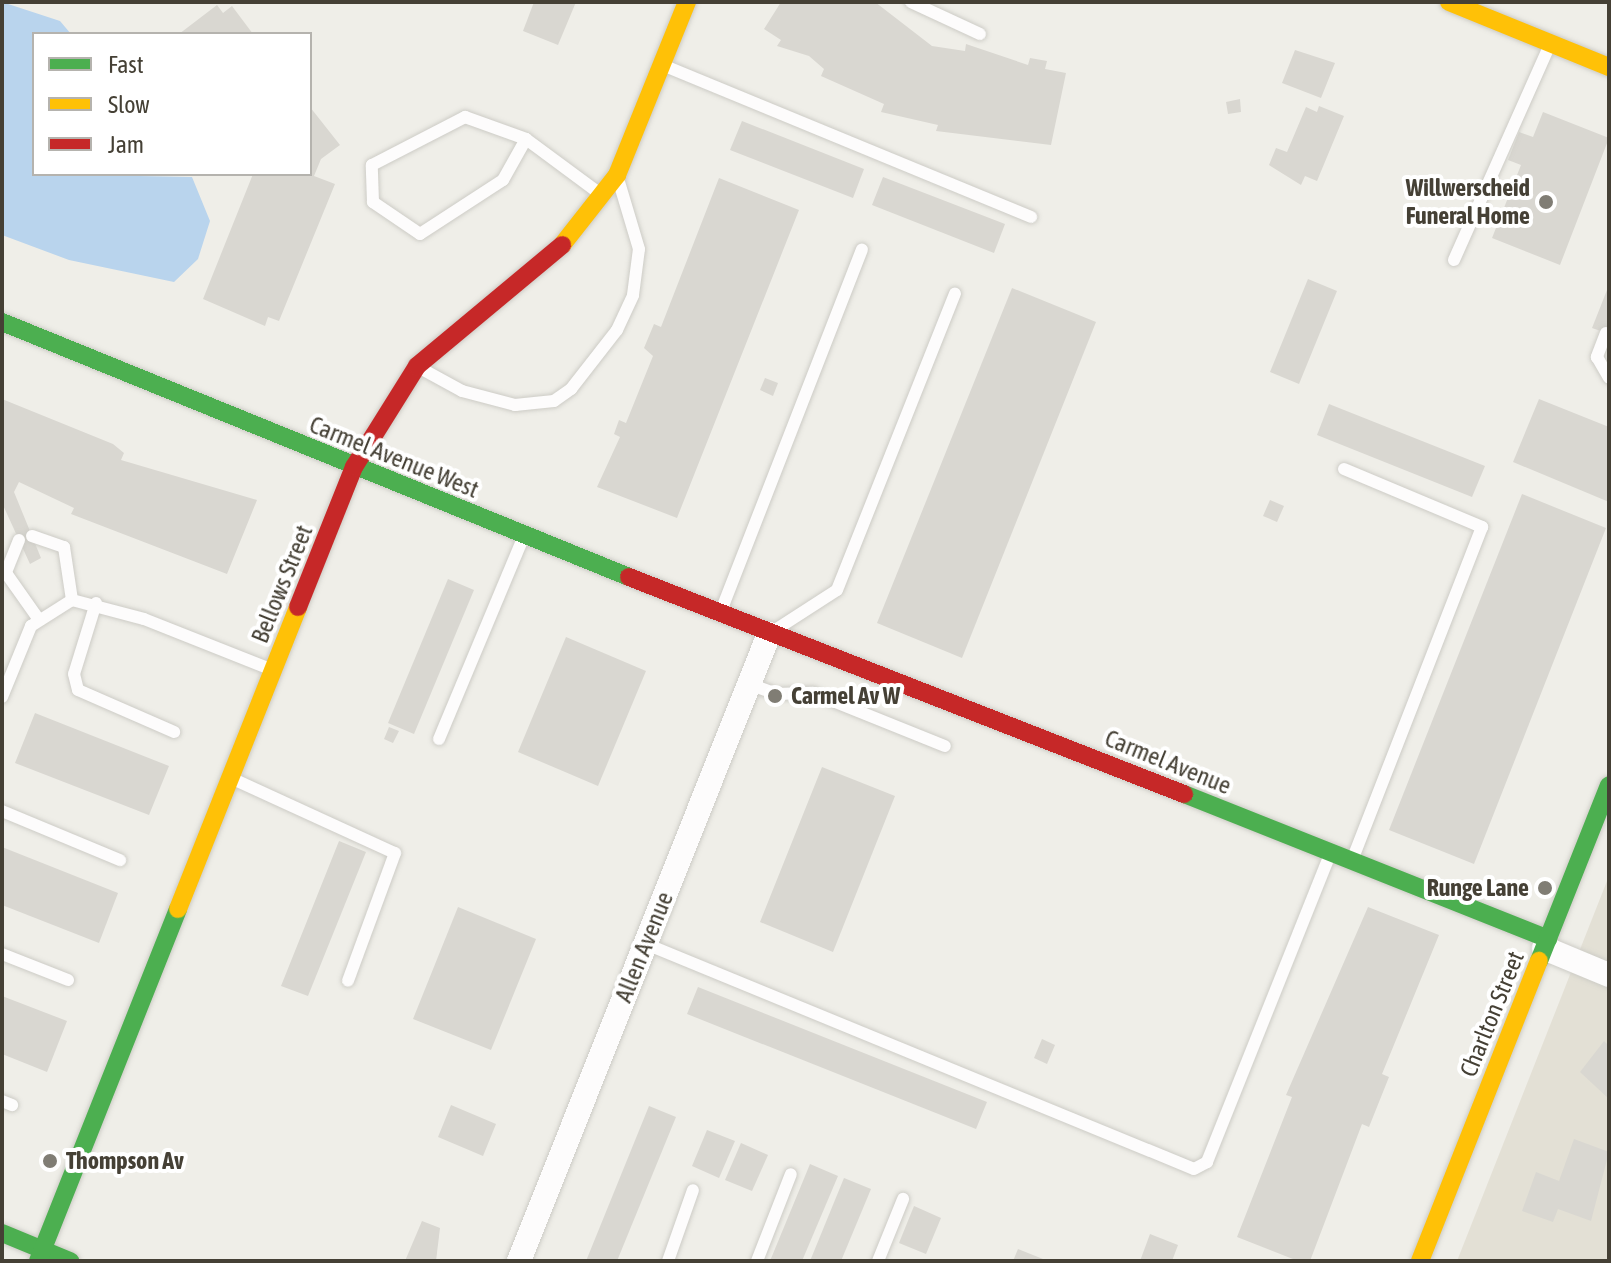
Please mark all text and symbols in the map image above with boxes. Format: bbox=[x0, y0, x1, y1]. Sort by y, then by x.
legend bbox=[32, 32, 312, 176]
text: Fast bbox=[108, 51, 144, 78]
text: Slow bbox=[108, 91, 150, 118]
text: Jam bbox=[108, 131, 144, 158]
place label: Willwerscheid Funeral Home bbox=[1406, 174, 1530, 230]
marker: Willwerscheid Funeral Home bbox=[1537, 193, 1555, 211]
street label: Carmel Avenue West bbox=[305, 410, 483, 504]
street label: Bellows Street bbox=[245, 521, 319, 647]
place label: Carmel Av W bbox=[791, 682, 900, 710]
marker: Carmel Av W bbox=[766, 687, 784, 705]
street label: Carmel Avenue bbox=[1101, 724, 1235, 800]
place label: Runge Lane bbox=[1427, 874, 1529, 902]
marker: Runge Lane bbox=[1536, 879, 1554, 897]
street label: Allen Avenue bbox=[609, 888, 679, 1006]
street label: Charlton Street bbox=[1454, 947, 1530, 1081]
place label: Thompson Av bbox=[66, 1147, 184, 1175]
marker: Thompson Av bbox=[41, 1152, 59, 1170]

